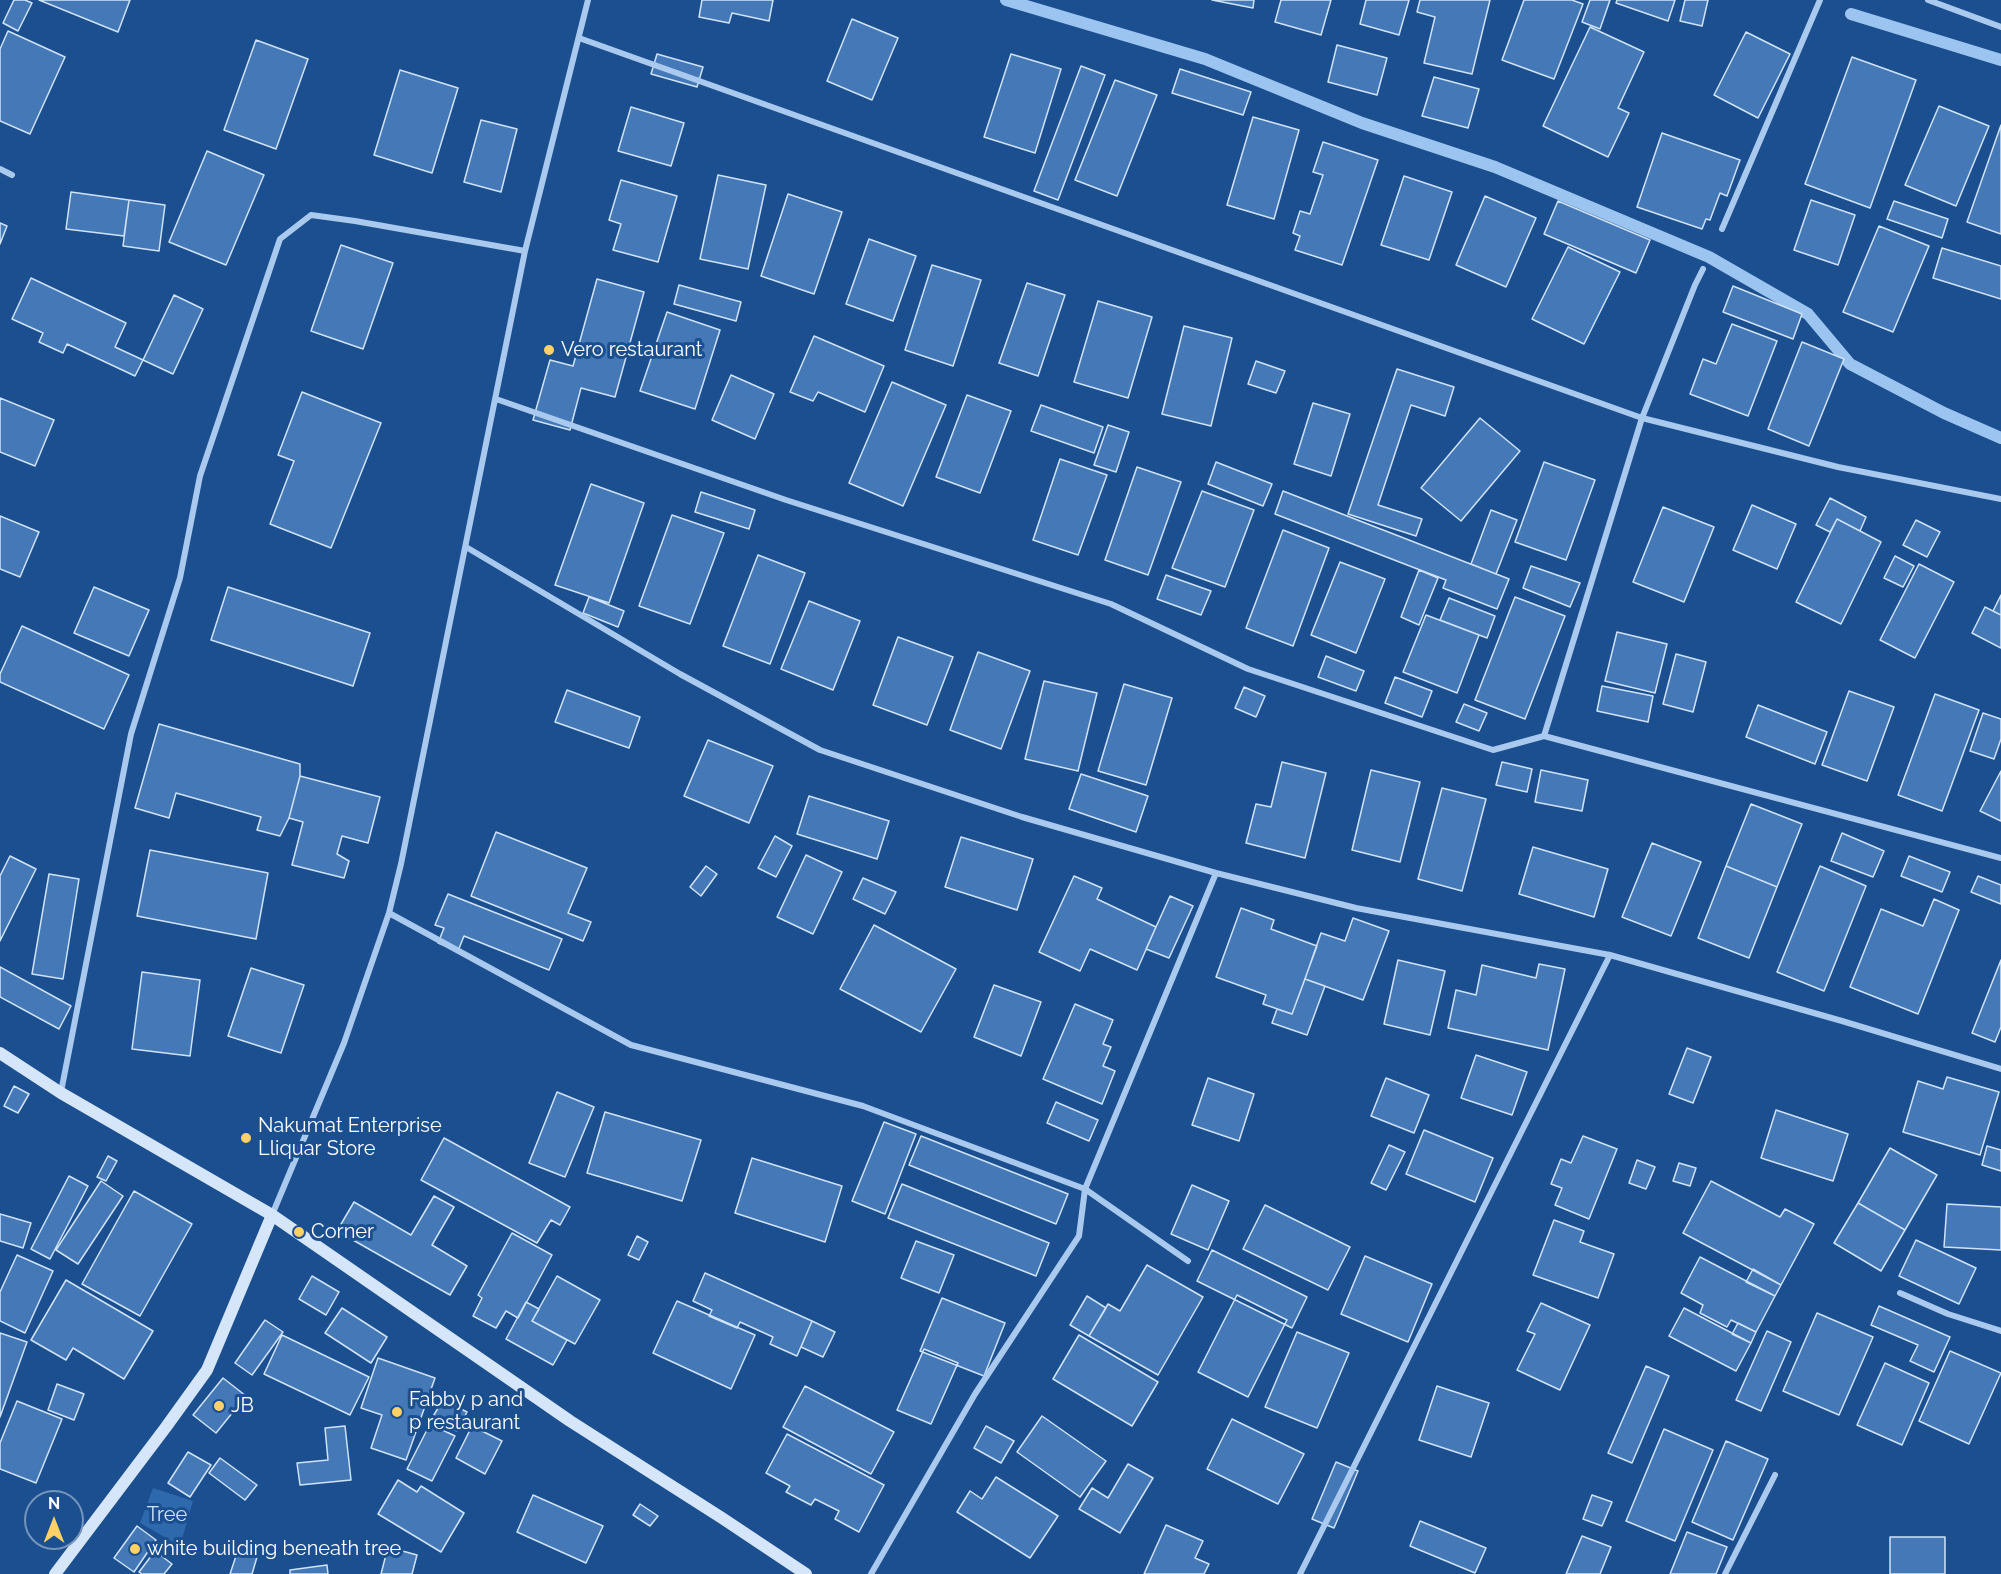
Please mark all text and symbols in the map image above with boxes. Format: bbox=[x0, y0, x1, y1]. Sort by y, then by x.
place label: Vero restaurant bbox=[561, 338, 702, 362]
marker: Vero restaurant bbox=[542, 343, 556, 357]
place label: Nakumat Enterprise Lliquar Store bbox=[258, 1114, 442, 1161]
marker: Nakumat Enterprise Lliquar Store bbox=[239, 1131, 253, 1145]
place label: Corner bbox=[311, 1220, 374, 1244]
marker: Corner bbox=[292, 1225, 306, 1239]
place label: Fabby p and p restaurant bbox=[409, 1388, 523, 1435]
place label: JB bbox=[231, 1394, 254, 1418]
marker: JB bbox=[212, 1399, 226, 1413]
marker: Fabby p and p restaurant bbox=[390, 1405, 404, 1419]
north arrow bbox=[24, 1490, 84, 1550]
text: N bbox=[48, 1494, 60, 1513]
park label: Tree bbox=[147, 1503, 187, 1527]
place label: white building beneath tree bbox=[147, 1537, 401, 1561]
marker: white building beneath tree bbox=[128, 1542, 142, 1556]

